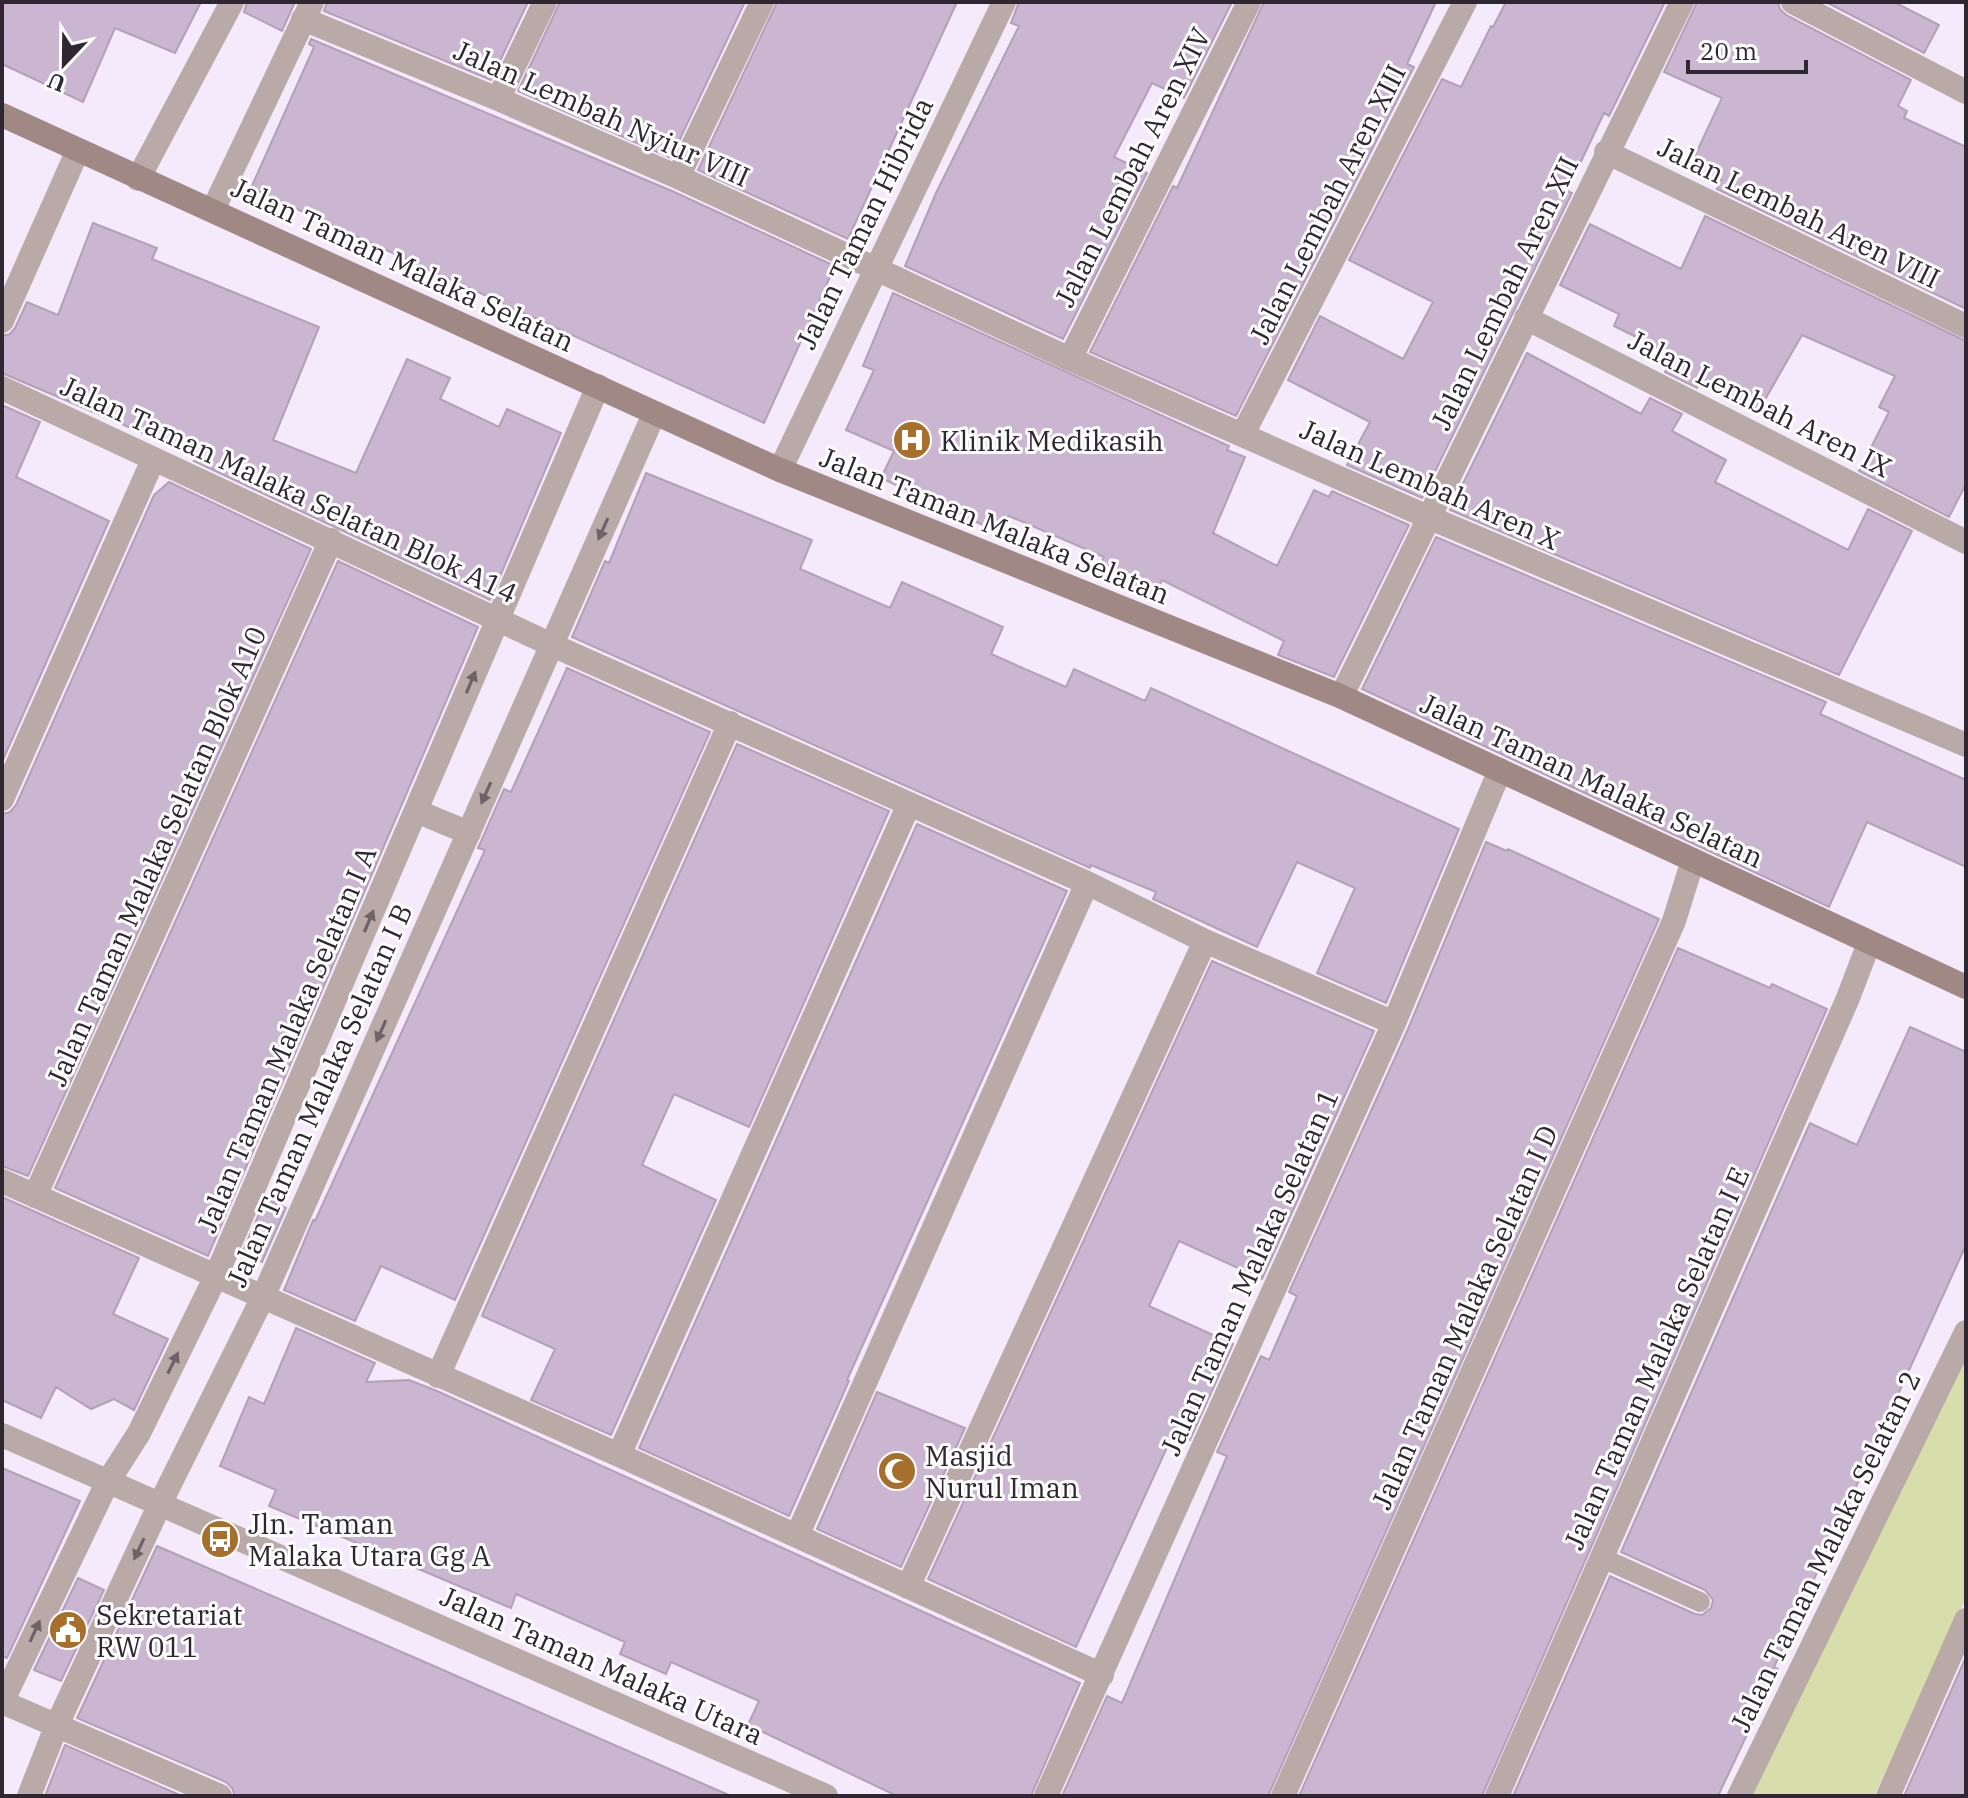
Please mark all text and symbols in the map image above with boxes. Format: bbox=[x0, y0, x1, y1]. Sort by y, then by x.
street label: Jalan Lembah Aren XIV bbox=[1045, 21, 1219, 313]
north arrow bbox=[24, 24, 104, 104]
scale bar bbox=[1688, 24, 1806, 74]
street label: Jalan Lembah Nyiur VIII bbox=[448, 31, 756, 195]
text: 20 m bbox=[1700, 35, 1757, 67]
street label: Jalan Lembah Aren XIII bbox=[1240, 58, 1414, 350]
text: U bbox=[43, 66, 70, 100]
street label: Jalan Taman Hibrida bbox=[787, 91, 941, 355]
street label: Jalan Lembah Aren VIII bbox=[1652, 128, 1946, 296]
street label: Jalan Lembah Aren XII bbox=[1422, 150, 1586, 436]
street label: Jalan Taman Malaka Selatan bbox=[226, 168, 580, 360]
street label: Jalan Lembah Aren IX bbox=[1622, 321, 1898, 485]
street label: Jalan Taman Malaka Selatan Blok A14 bbox=[55, 367, 523, 611]
street label: Jalan Lembah Aren X bbox=[1294, 410, 1566, 558]
hospital icon: Klinik Medikasih bbox=[891, 419, 933, 461]
place label: Klinik Medikasih bbox=[940, 422, 1164, 459]
street label: Jalan Taman Malaka Selatan bbox=[815, 438, 1175, 612]
one-way arrow bbox=[596, 518, 609, 541]
street label: Jalan Taman Malaka Selatan Blok A10 bbox=[38, 620, 274, 1092]
one-way arrow bbox=[465, 670, 478, 694]
street label: Jalan Taman Malaka Selatan bbox=[1415, 684, 1769, 876]
one-way arrow bbox=[480, 782, 493, 805]
street label: Jalan Taman Malaka Selatan I A bbox=[188, 840, 384, 1238]
street label: Jalan Taman Malaka Selatan I B bbox=[218, 898, 420, 1292]
one-way arrow bbox=[362, 909, 375, 933]
one-way arrow bbox=[374, 1019, 388, 1043]
street label: Jalan Taman Malaka Selatan 1 bbox=[1151, 1083, 1347, 1461]
street label: Jalan Taman Malaka Selatan I D bbox=[1362, 1119, 1566, 1515]
street label: Jalan Taman Malaka Selatan I E bbox=[1555, 1161, 1757, 1555]
one-way arrow bbox=[166, 1352, 180, 1375]
street label: Jalan Taman Malaka Selatan 2 bbox=[1721, 1364, 1929, 1738]
place label: Masjid Nurul Iman bbox=[925, 1437, 1079, 1506]
mosque icon: Masjid Nurul Iman bbox=[876, 1450, 918, 1492]
place label: Jln. Taman Malaka Utara Gg A bbox=[248, 1505, 491, 1574]
bus stop icon: Jln. Taman Malaka Utara Gg A bbox=[199, 1518, 241, 1560]
one-way arrow bbox=[132, 1537, 146, 1561]
street label: Jalan Taman Malaka Utara bbox=[435, 1577, 769, 1753]
place label: Sekretariat RW 011 bbox=[96, 1596, 243, 1665]
public building icon: Sekretariat RW 011 bbox=[47, 1609, 89, 1651]
one-way arrow bbox=[28, 1620, 42, 1643]

